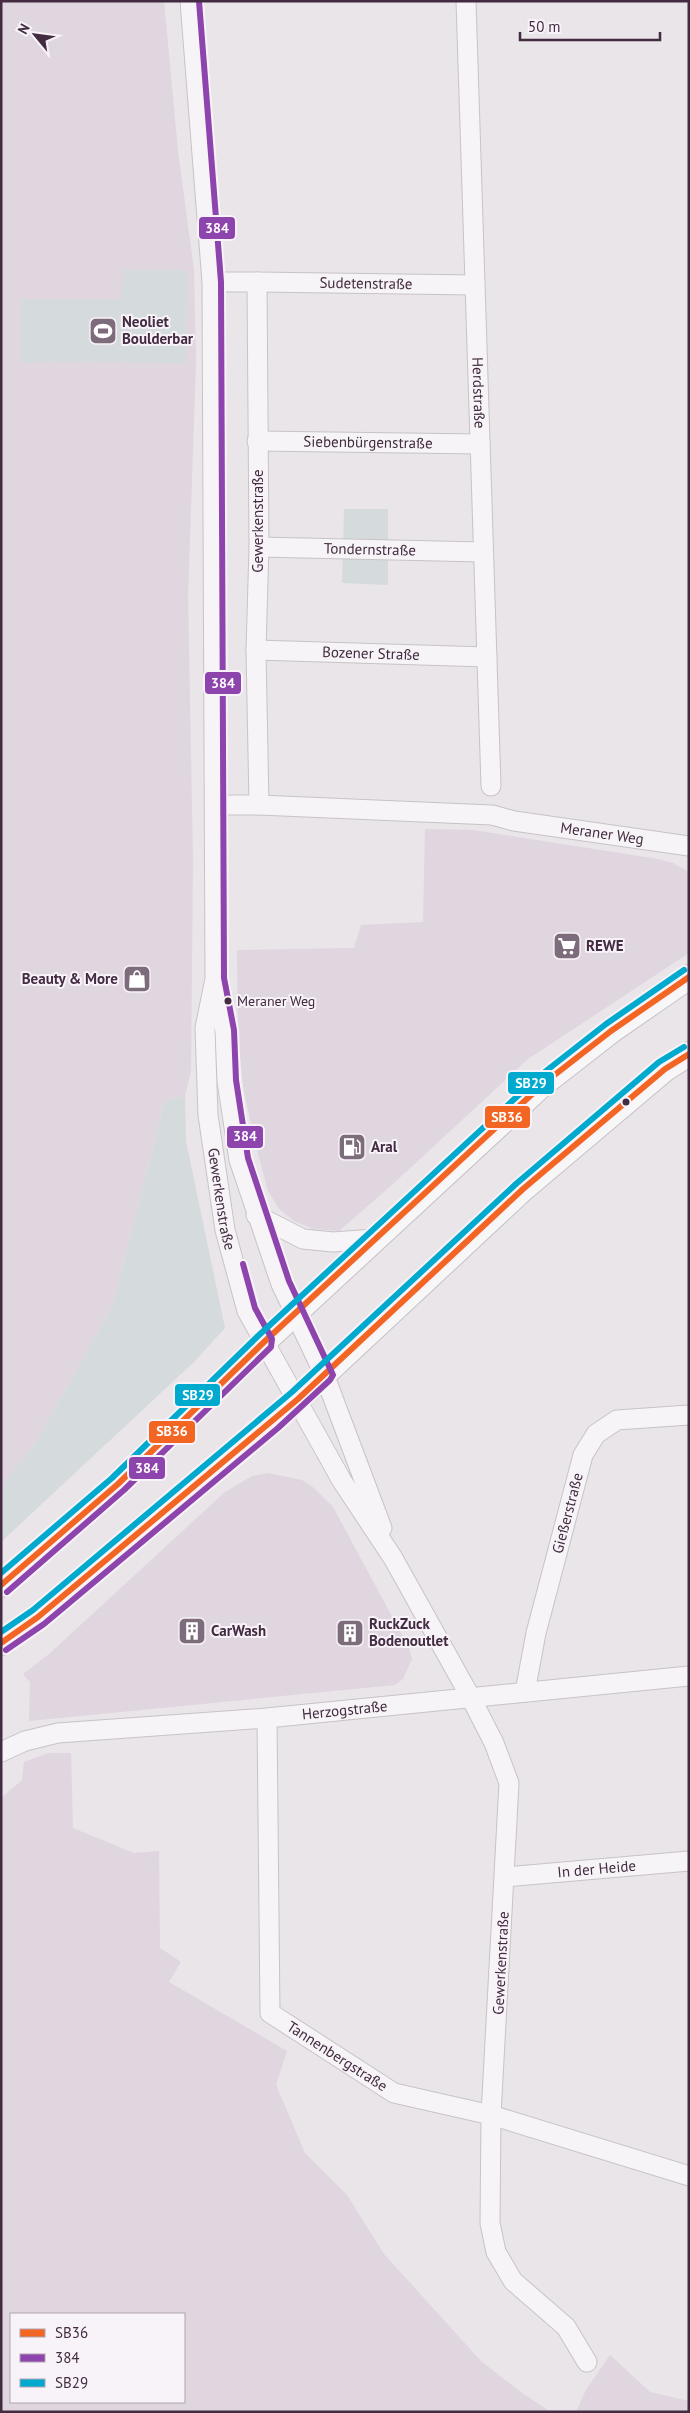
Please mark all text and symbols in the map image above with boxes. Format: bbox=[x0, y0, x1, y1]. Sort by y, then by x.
north arrow bbox=[10, 10, 60, 60]
scale bar bbox=[520, 10, 660, 42]
text: 50 m bbox=[528, 17, 561, 36]
text: N bbox=[14, 20, 34, 37]
line badge: 384 bbox=[198, 216, 236, 240]
text: 384 bbox=[205, 219, 229, 237]
street label: Sudetenstraße bbox=[319, 273, 413, 293]
place label: Neoliet Boulderbar bbox=[122, 312, 194, 348]
sports icon: Neoliet Boulderbar bbox=[88, 316, 118, 346]
street label: Herdstraße bbox=[468, 357, 490, 429]
street label: Siebenbürgenstraße bbox=[303, 432, 433, 452]
street label: Gewerkenstraße bbox=[248, 469, 267, 573]
street label: Tondernstraße bbox=[324, 538, 416, 560]
street label: Bozener Straße bbox=[322, 642, 420, 664]
line badge: 384 bbox=[204, 671, 242, 695]
text: 384 bbox=[211, 674, 235, 692]
street label: Meraner Weg bbox=[559, 818, 645, 848]
supermarket icon: REWE bbox=[552, 931, 582, 961]
place label: REWE bbox=[586, 936, 624, 955]
shop icon: Beauty & More bbox=[122, 964, 152, 994]
place label: Beauty & More bbox=[22, 969, 118, 988]
place label: Meraner Weg bbox=[237, 992, 315, 1010]
marker: Meraner Weg bbox=[223, 996, 233, 1006]
line badge: SB29 bbox=[507, 1071, 555, 1095]
text: SB29 bbox=[515, 1074, 547, 1092]
unlabelled marker bbox=[621, 1097, 631, 1107]
line badge: SB36 bbox=[484, 1105, 531, 1129]
text: SB36 bbox=[491, 1108, 523, 1126]
line badge: 384 bbox=[226, 1125, 264, 1149]
text: 384 bbox=[233, 1127, 257, 1145]
fuel station icon: Aral bbox=[337, 1132, 367, 1162]
place label: Aral bbox=[371, 1137, 398, 1156]
street label: Gewerkenstraße bbox=[204, 1146, 240, 1252]
line badge: SB29 bbox=[174, 1383, 221, 1407]
text: SB29 bbox=[182, 1386, 214, 1404]
line badge: SB36 bbox=[148, 1420, 196, 1444]
text: SB36 bbox=[156, 1422, 188, 1440]
line badge: 384 bbox=[128, 1456, 166, 1480]
text: 384 bbox=[135, 1459, 159, 1477]
street label: Gießerstraße bbox=[547, 1470, 587, 1556]
place label: RuckZuck Bodenoutlet bbox=[369, 1614, 449, 1650]
building icon: CarWash bbox=[177, 1616, 207, 1646]
building icon: RuckZuck Bodenoutlet bbox=[335, 1618, 365, 1648]
place label: CarWash bbox=[211, 1621, 266, 1640]
street label: Herzogstraße bbox=[301, 1696, 388, 1723]
street label: In der Heide bbox=[556, 1856, 637, 1881]
street label: Gewerkenstraße bbox=[488, 1911, 513, 2015]
street label: Tannenbergstraße bbox=[284, 2017, 391, 2095]
legend bbox=[10, 2313, 185, 2403]
text: SB36 bbox=[55, 2323, 88, 2342]
text: 384 bbox=[55, 2348, 80, 2367]
text: SB29 bbox=[55, 2373, 88, 2392]

